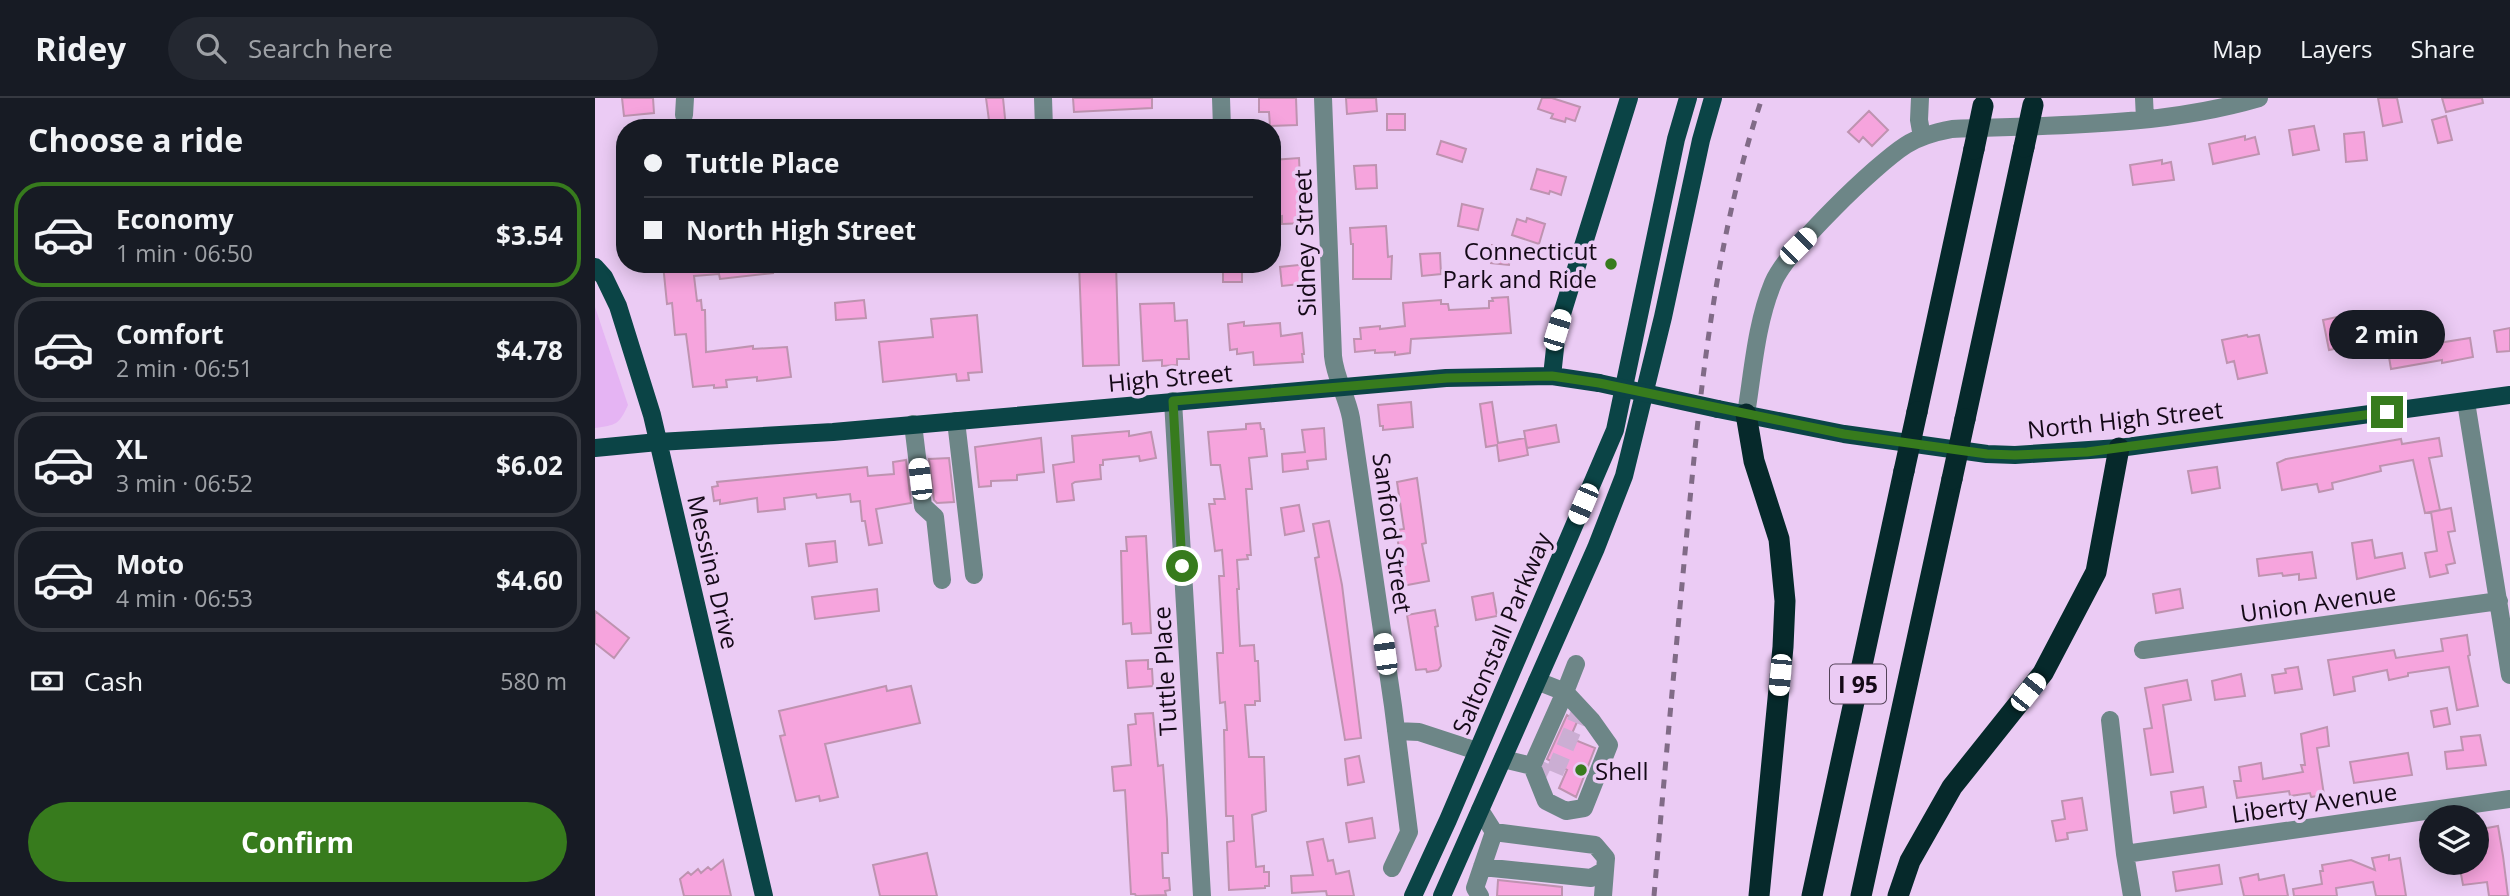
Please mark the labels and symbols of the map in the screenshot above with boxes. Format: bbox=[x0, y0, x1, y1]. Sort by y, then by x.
street label: Sidney Street bbox=[1285, 169, 1323, 317]
car bbox=[1776, 224, 1821, 268]
place label: Connecticut Park and Ride bbox=[1443, 234, 1597, 295]
marker: Connecticut Park and Ride bbox=[1603, 256, 1619, 272]
car bbox=[1541, 307, 1574, 353]
callout: 2 min bbox=[2329, 310, 2445, 360]
street label: High Street bbox=[1106, 355, 1234, 399]
street label: North High Street bbox=[2026, 392, 2224, 446]
route end bbox=[2371, 396, 2403, 428]
street label: Sanford Street bbox=[1365, 451, 1421, 615]
car bbox=[908, 457, 933, 501]
car bbox=[1566, 481, 1601, 527]
street label: Messina Drive bbox=[680, 492, 748, 652]
street label: Saltonstall Parkway bbox=[1444, 526, 1559, 739]
route start bbox=[1166, 550, 1198, 582]
street label: Union Avenue bbox=[2238, 575, 2398, 629]
street label: Tuttle Place bbox=[1144, 605, 1184, 737]
car bbox=[1372, 632, 1399, 676]
car bbox=[1768, 653, 1793, 697]
road number: I 95 bbox=[1830, 664, 1886, 704]
car bbox=[2007, 669, 2050, 715]
place label: Shell bbox=[1595, 754, 1648, 787]
marker: Shell bbox=[1573, 762, 1589, 778]
street label: Liberty Avenue bbox=[2229, 774, 2399, 830]

